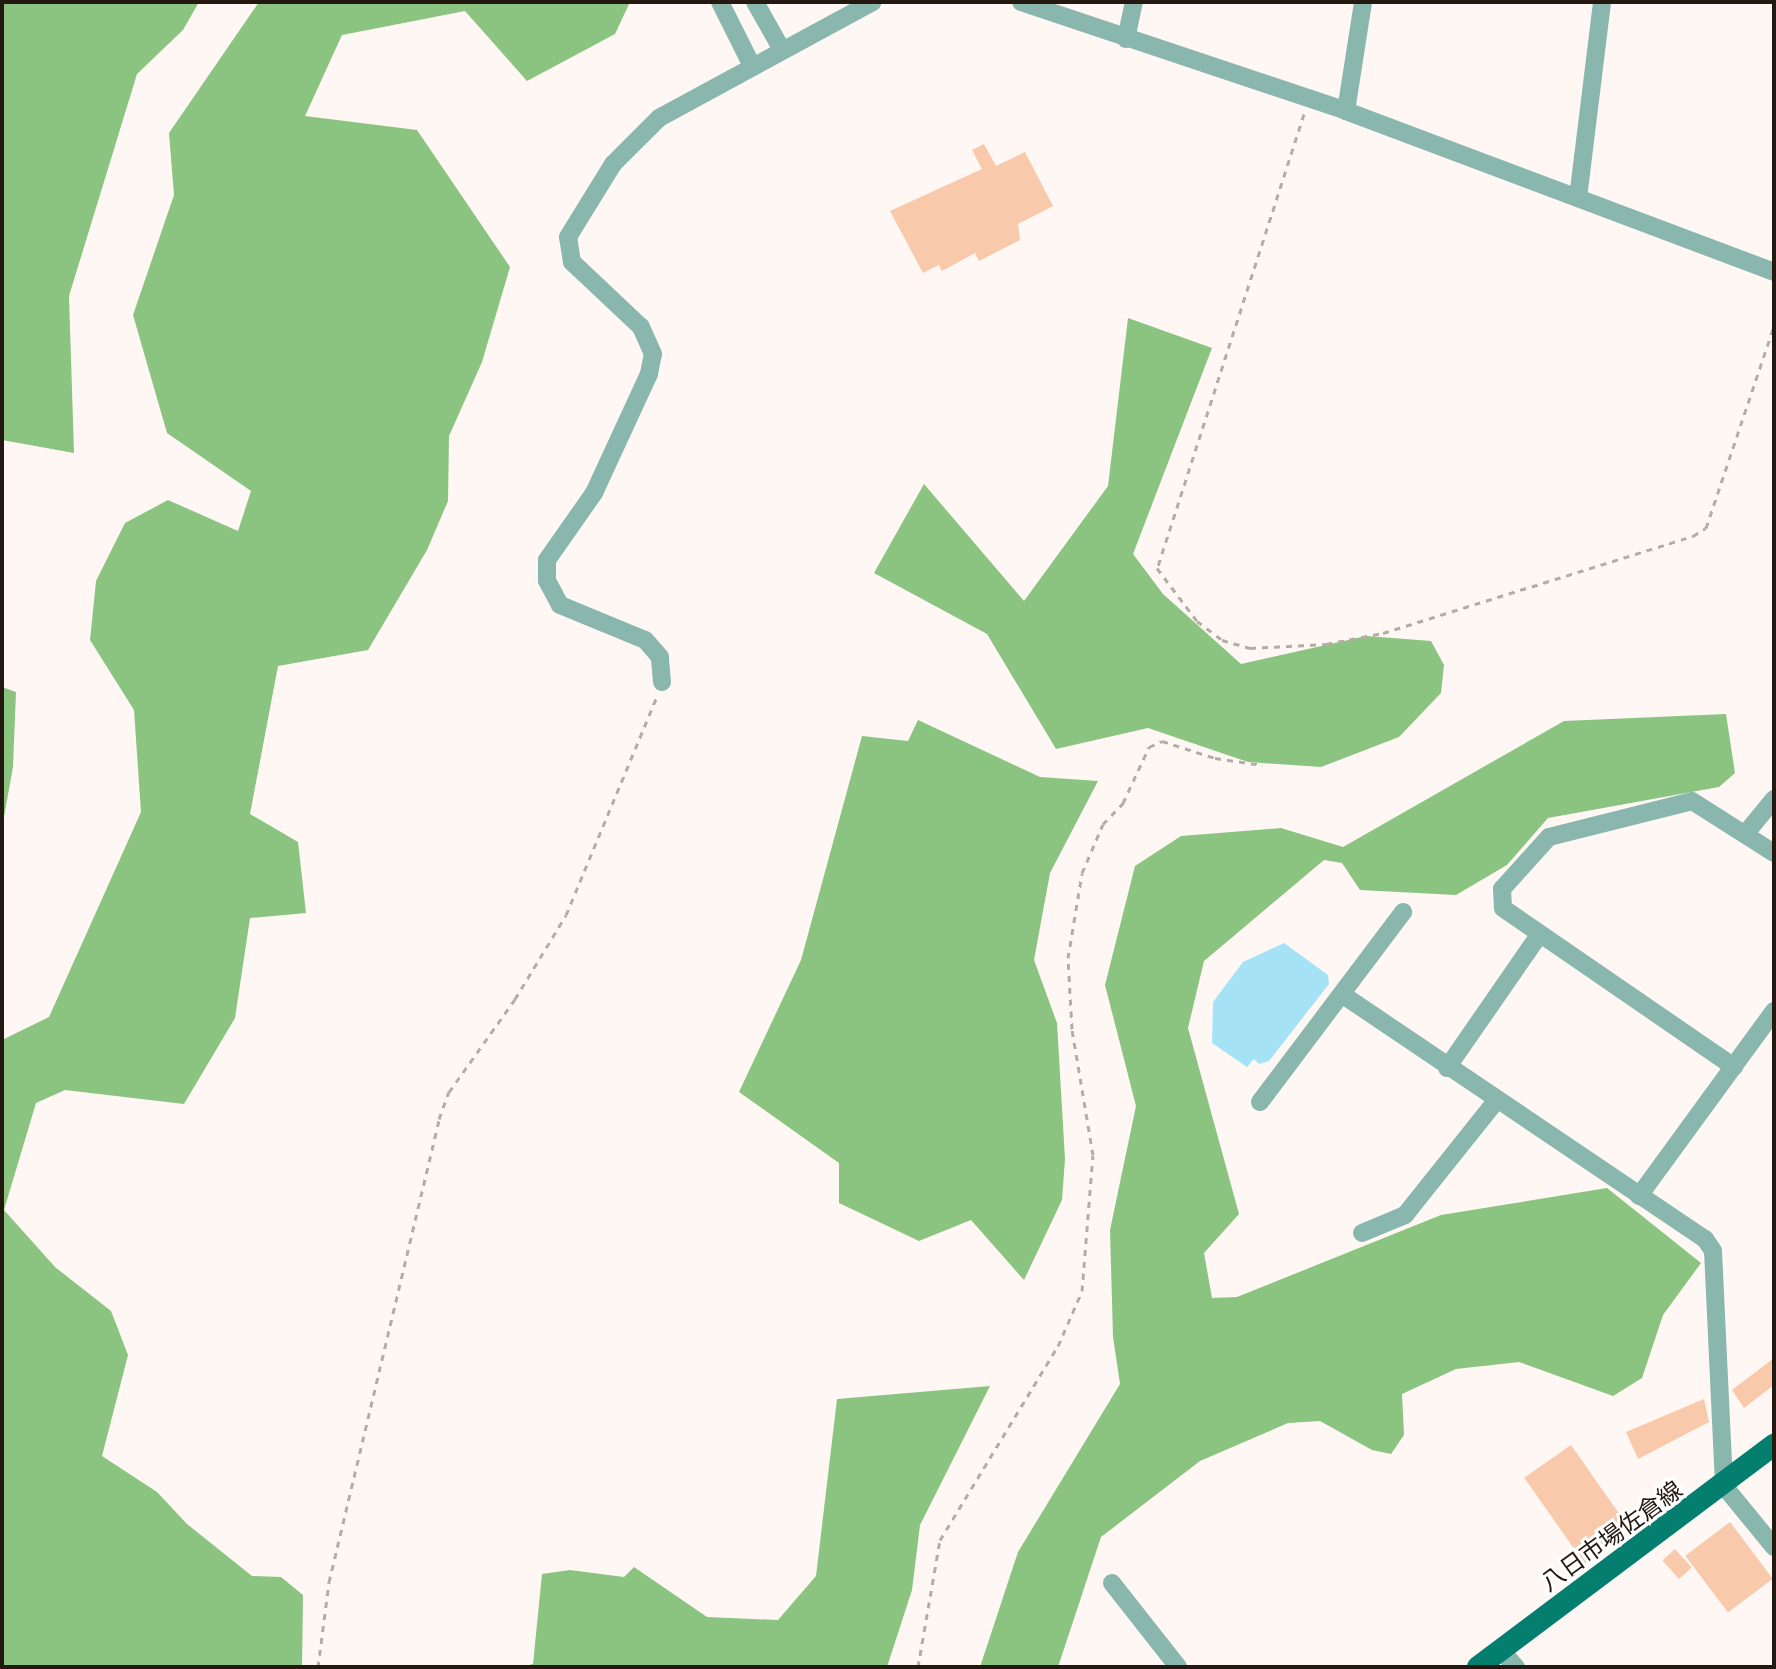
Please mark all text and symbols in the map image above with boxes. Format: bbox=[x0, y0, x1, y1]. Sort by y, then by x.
street label: 八日市場佐倉線 bbox=[1536, 1476, 1688, 1598]

